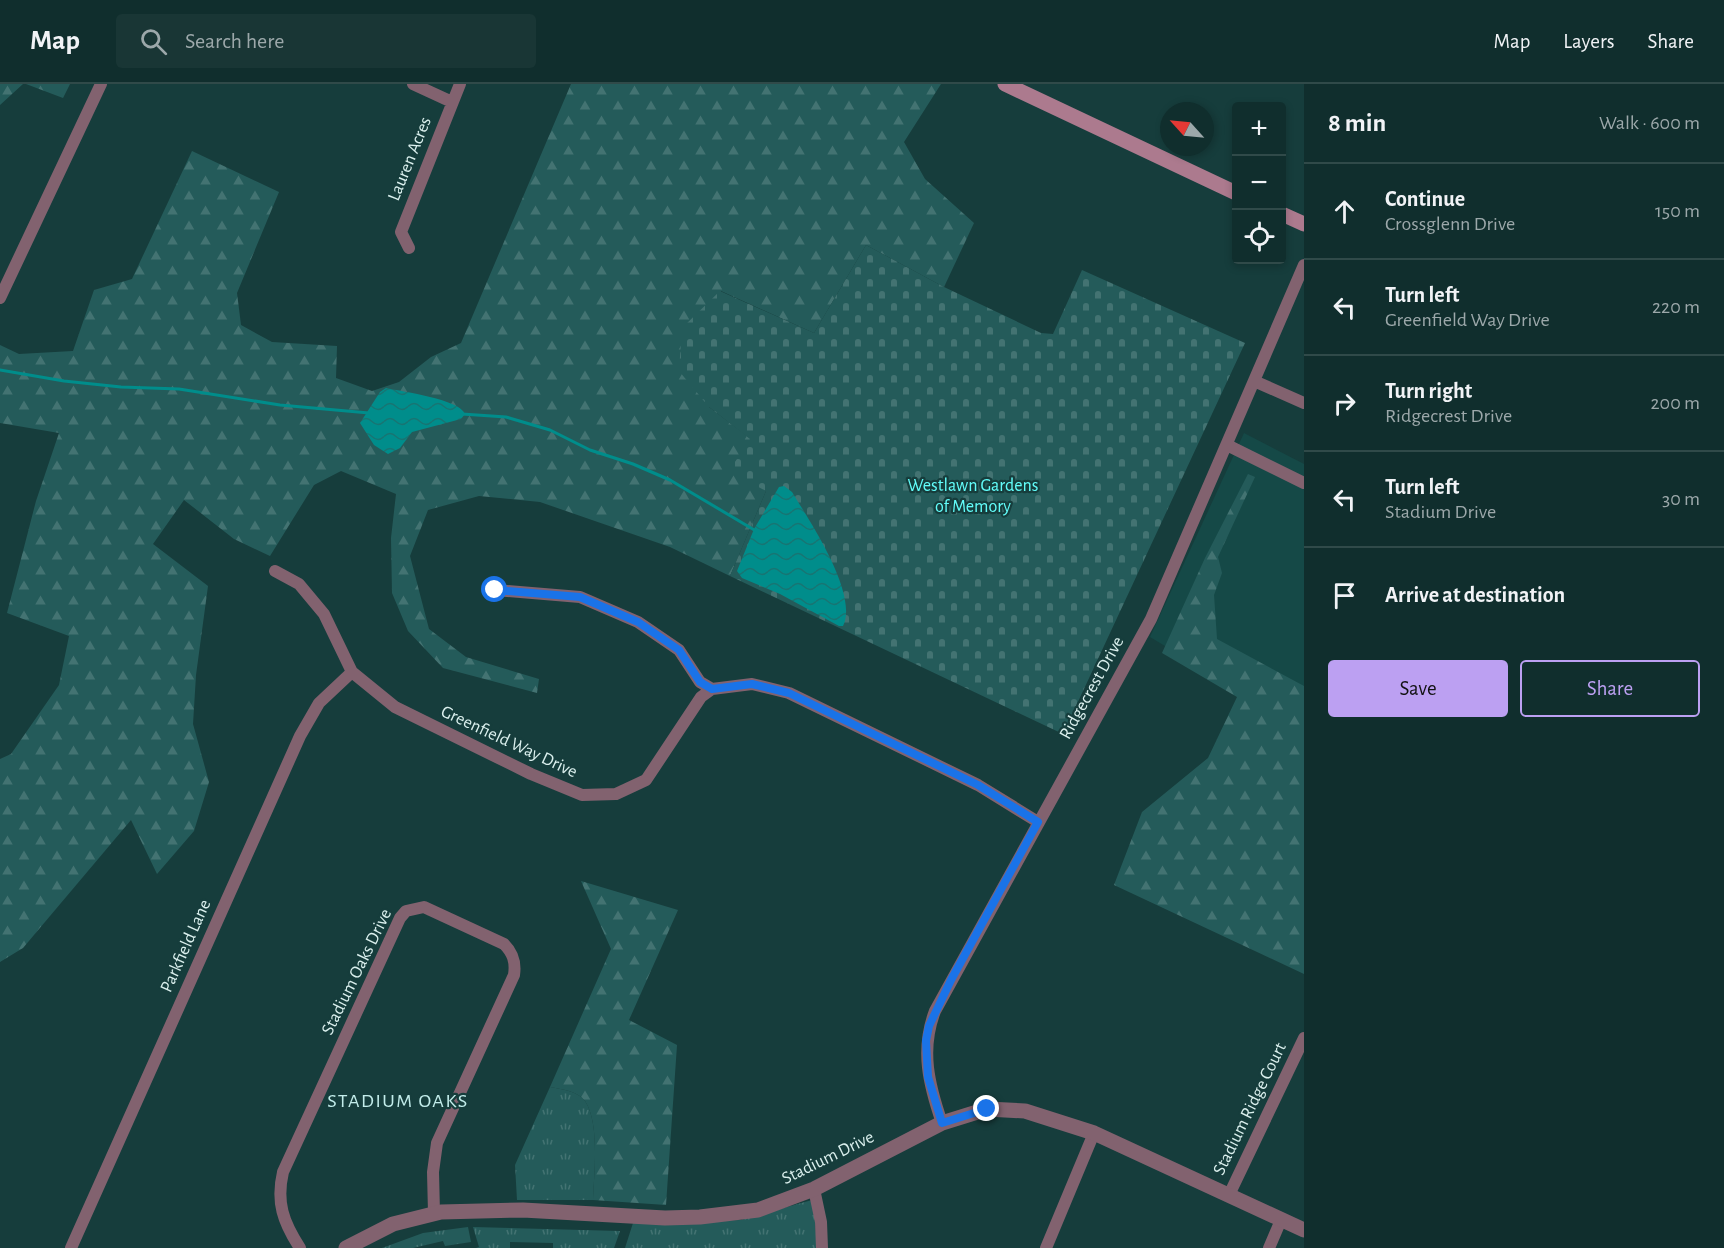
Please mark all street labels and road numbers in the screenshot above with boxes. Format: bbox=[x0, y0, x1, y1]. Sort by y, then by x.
street label: Lauren Acres bbox=[385, 114, 435, 204]
street label: Ridgecrest Drive bbox=[1056, 634, 1128, 742]
street label: Greenfield Way Drive bbox=[438, 703, 580, 781]
street label: Parkfield Lane bbox=[158, 897, 214, 995]
street label: Stadium Oaks Drive bbox=[319, 906, 395, 1038]
street label: Stadium Ridge Court bbox=[1210, 1040, 1290, 1178]
street label: Stadium Drive bbox=[779, 1128, 877, 1188]

